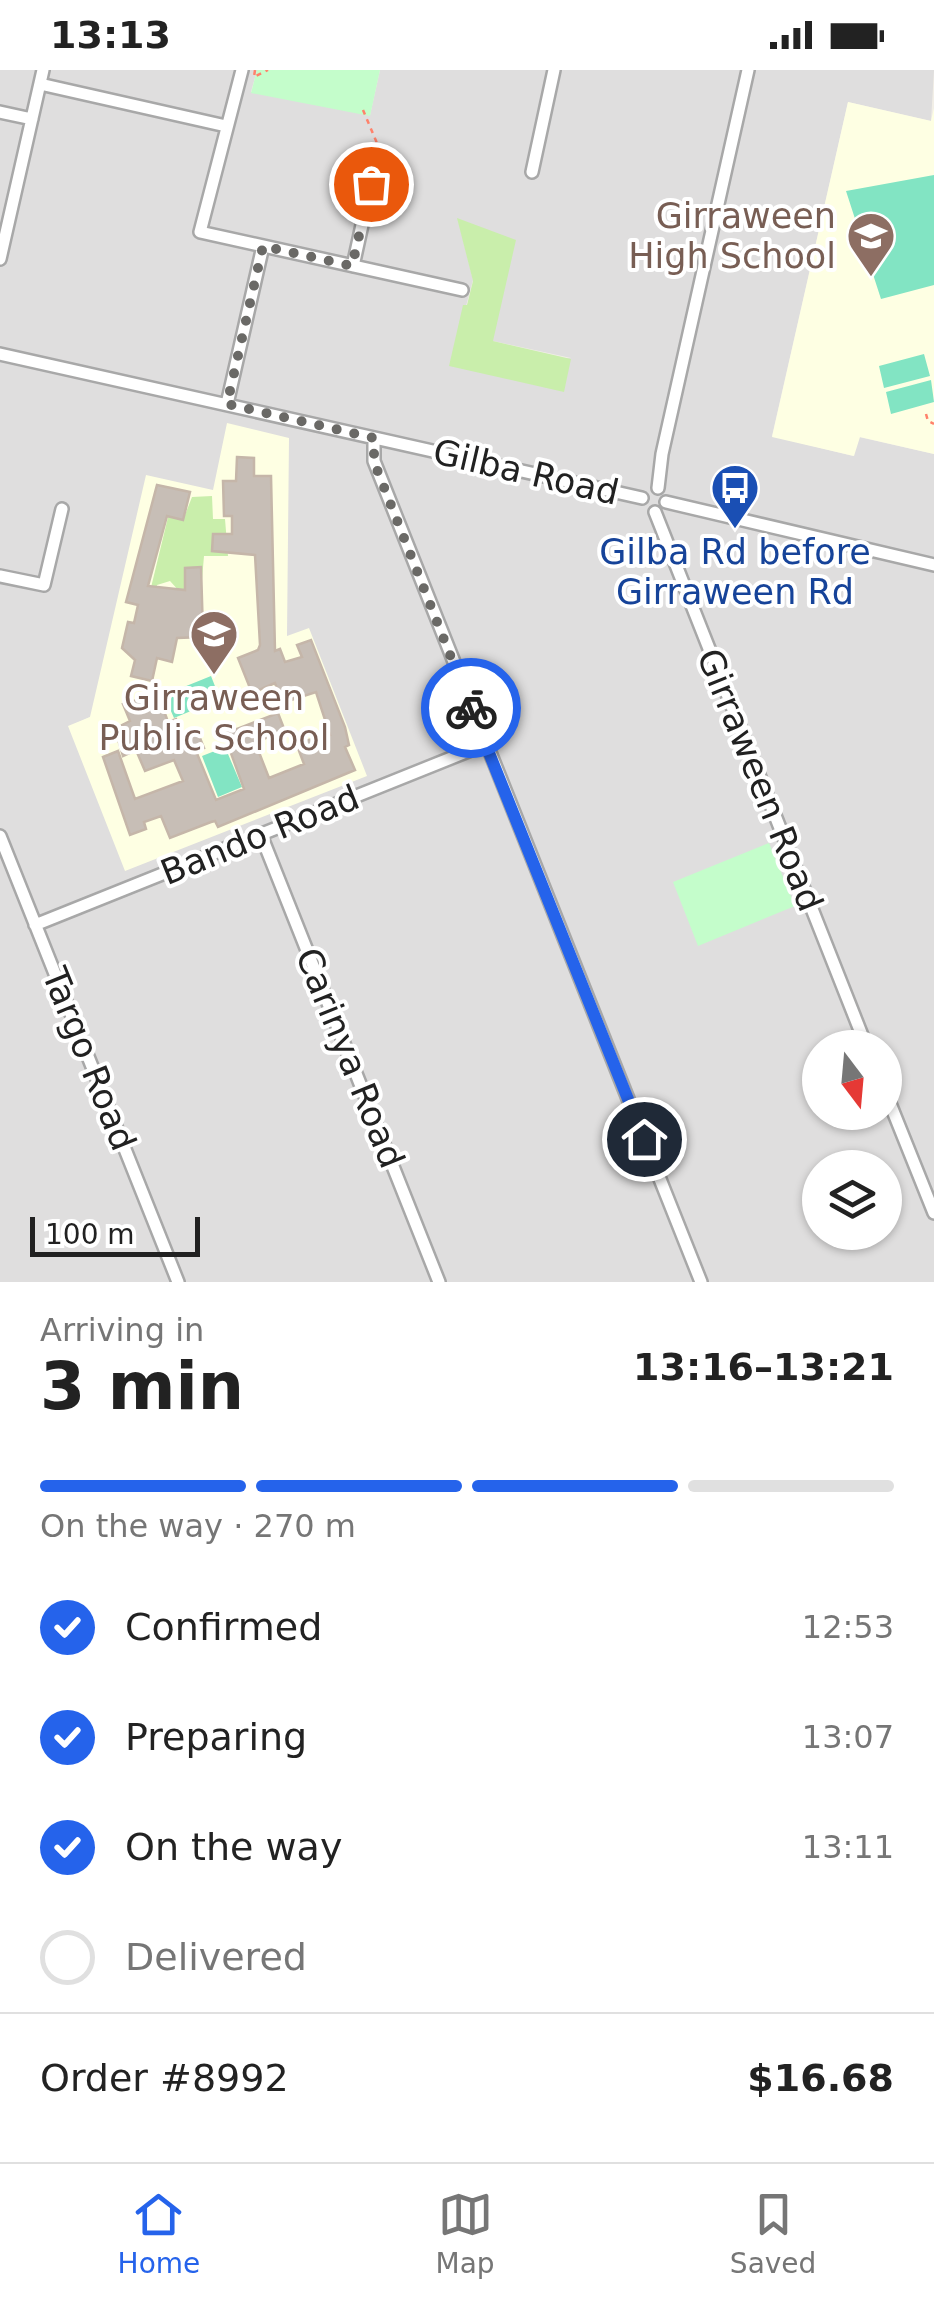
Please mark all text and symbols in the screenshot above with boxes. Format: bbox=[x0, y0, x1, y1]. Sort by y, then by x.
text: 13:13 bbox=[50, 13, 171, 57]
pin bbox=[329, 142, 414, 227]
icon: bag bbox=[344, 157, 399, 212]
place label: Girraween High School bbox=[628, 196, 836, 276]
school or university icon: Girraween High School bbox=[845, 210, 897, 278]
street label: Gilba Road bbox=[429, 431, 623, 513]
bus stop icon: Gilba Rd before Girraween Rd bbox=[709, 462, 761, 530]
place label: Gilba Rd before Girraween Rd bbox=[599, 532, 871, 612]
school or university icon: Girraween Public School bbox=[188, 608, 240, 676]
street label: Girraween Road bbox=[689, 643, 831, 917]
courier bbox=[421, 658, 521, 758]
place label: Girraween Public School bbox=[99, 678, 329, 758]
icon: bike bbox=[444, 681, 499, 736]
street label: Bando Road bbox=[155, 777, 365, 893]
street label: Carinya Road bbox=[288, 942, 412, 1174]
street label: Targo Road bbox=[34, 961, 144, 1156]
north arrow bbox=[802, 1030, 902, 1130]
map controls bbox=[802, 1030, 902, 1250]
pin bbox=[602, 1097, 687, 1182]
icon: home bbox=[617, 1112, 672, 1167]
button: layers bbox=[802, 1150, 902, 1250]
scale bar bbox=[30, 1212, 200, 1256]
text: 100 m bbox=[45, 1218, 135, 1251]
text: Arriving in bbox=[40, 1311, 204, 1349]
text: 13:16–13:21 bbox=[633, 1345, 894, 1389]
text: 3 min bbox=[40, 1349, 244, 1424]
text: On the way · 270 m bbox=[40, 1507, 356, 1545]
icon: check bbox=[40, 1600, 95, 1655]
text: Confirmed bbox=[125, 1605, 322, 1649]
text: 12:53 bbox=[802, 1608, 894, 1646]
icon: check bbox=[40, 1710, 95, 1765]
text: Preparing bbox=[125, 1715, 307, 1759]
text: 13:07 bbox=[802, 1718, 894, 1756]
icon: check bbox=[40, 1820, 95, 1875]
text: On the way bbox=[125, 1825, 342, 1869]
text: 13:11 bbox=[802, 1828, 894, 1866]
text: Delivered bbox=[125, 1935, 307, 1979]
text: Order #8992 bbox=[40, 2056, 289, 2100]
text: $16.68 bbox=[747, 2056, 894, 2100]
tab: Home bbox=[118, 2187, 200, 2280]
tab: Map bbox=[436, 2187, 495, 2280]
tab: Saved bbox=[730, 2187, 816, 2280]

